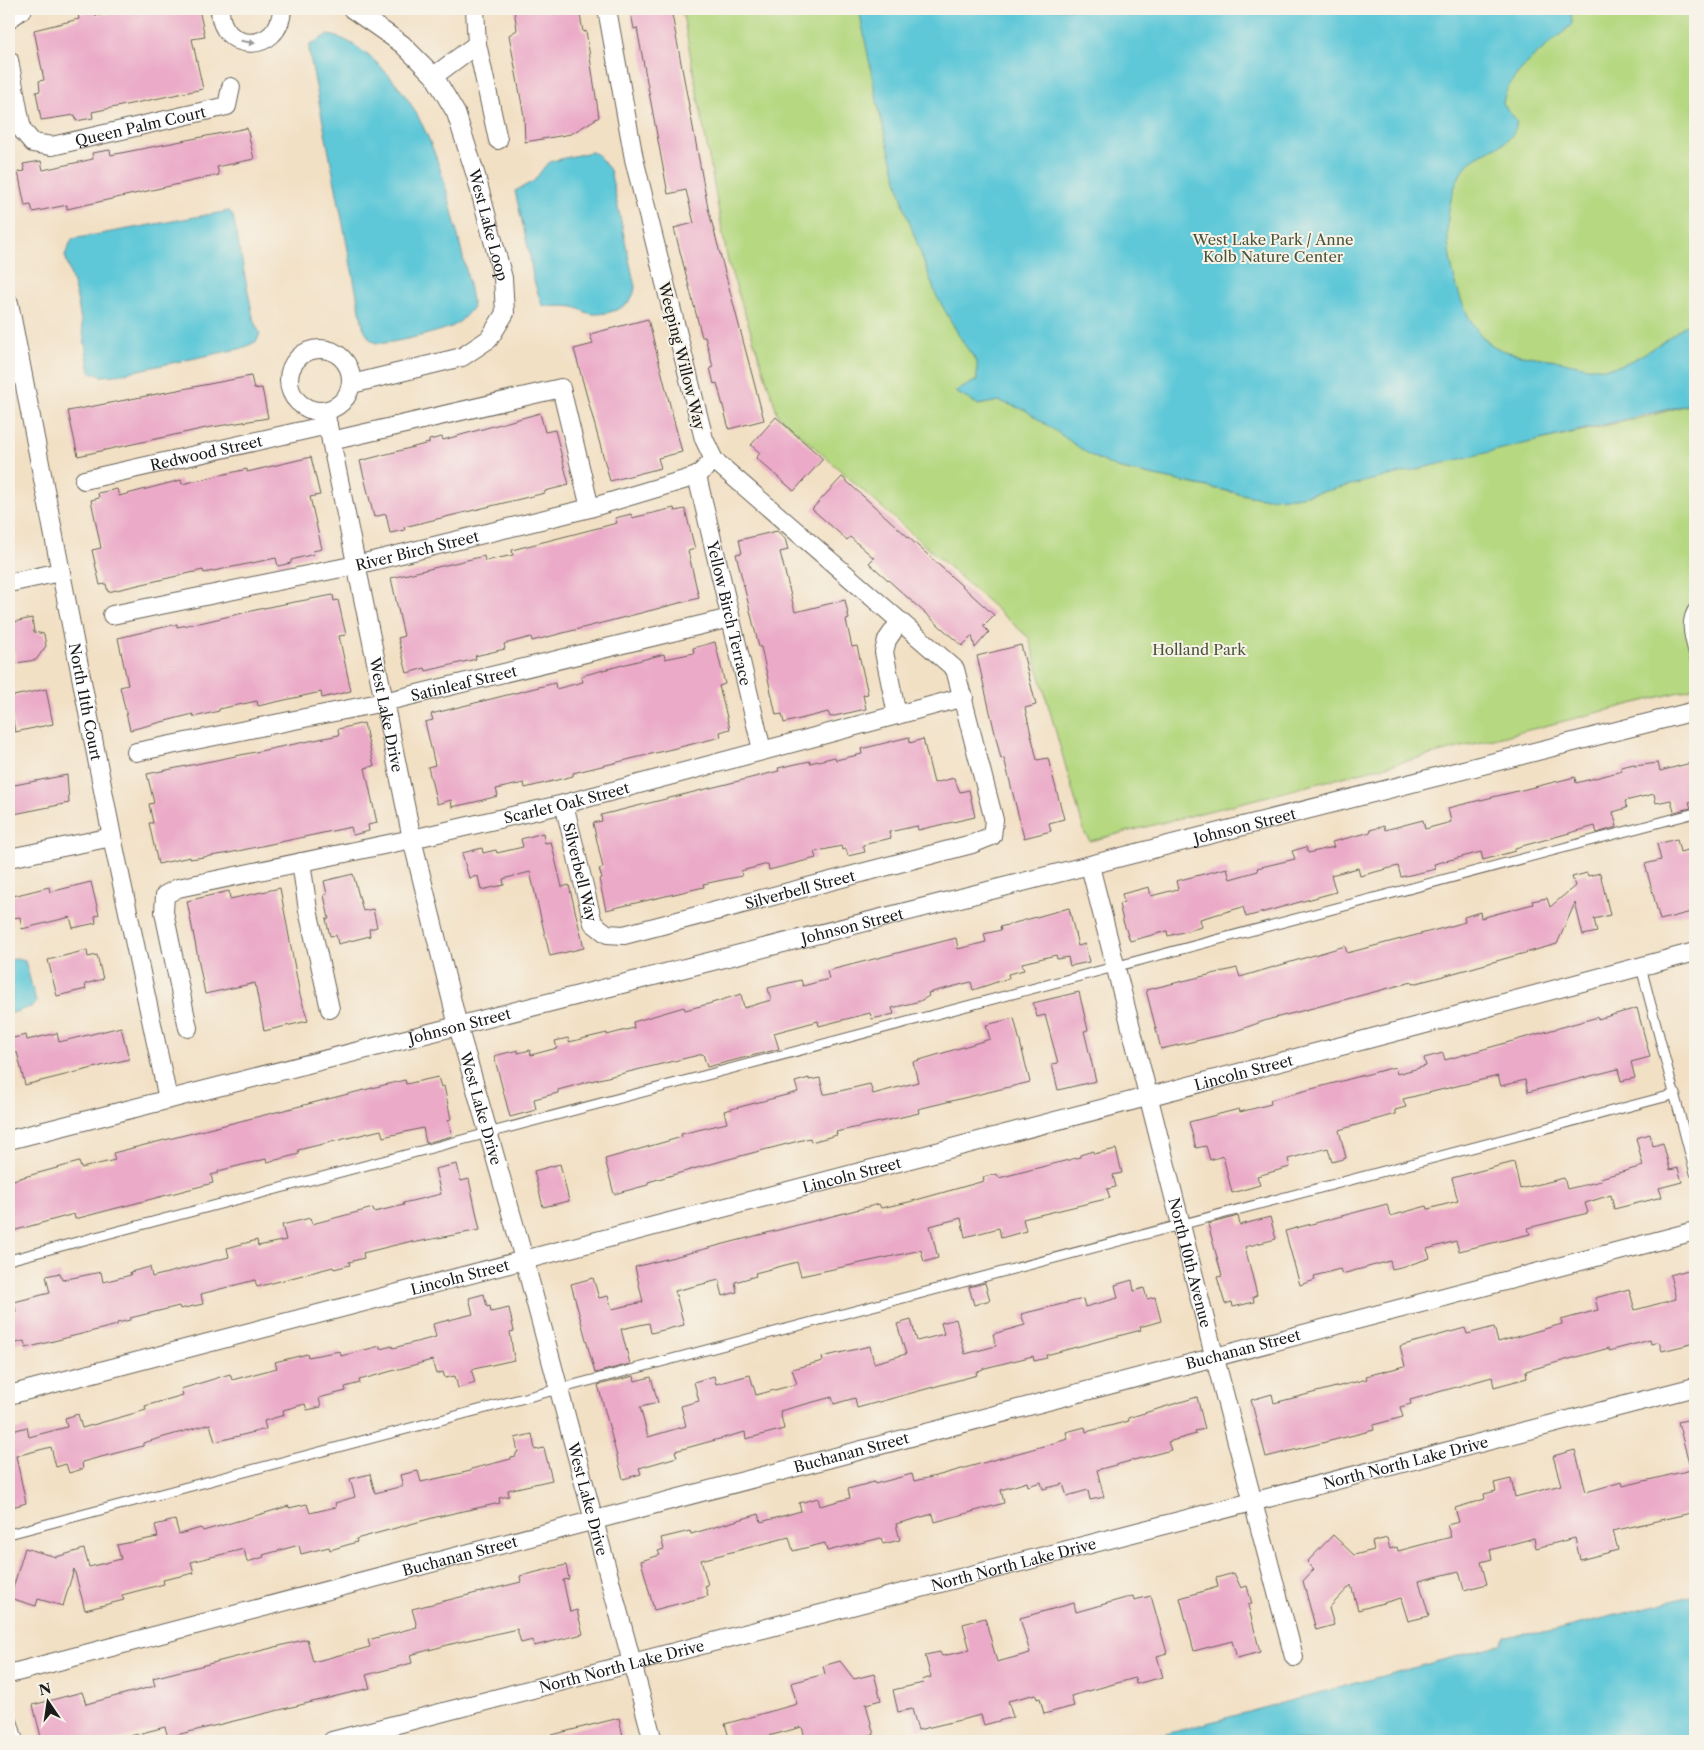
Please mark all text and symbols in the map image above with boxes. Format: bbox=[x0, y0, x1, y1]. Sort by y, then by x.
one-way arrow bbox=[241, 38, 257, 46]
street label: Queen Palm Court bbox=[73, 102, 208, 150]
street label: West Lake Loop bbox=[465, 166, 513, 283]
park label: West Lake Park / Anne Kolb Nature Center bbox=[1192, 230, 1353, 266]
street label: Weeping Willow Way bbox=[654, 279, 710, 432]
street label: Redwood Street bbox=[148, 431, 265, 474]
street label: River Birch Street bbox=[353, 526, 482, 574]
street label: Yellow Birch Terrace bbox=[703, 538, 756, 687]
park label: Holland Park bbox=[1152, 640, 1247, 659]
street label: North 11th Court bbox=[65, 641, 107, 763]
street label: West Lake Drive bbox=[366, 655, 408, 774]
street label: Satinleaf Street bbox=[409, 660, 519, 705]
street label: Scarlet Oak Street bbox=[502, 777, 632, 827]
street label: Johnson Street bbox=[1190, 803, 1298, 848]
street label: Silverbell Way bbox=[559, 821, 602, 924]
street label: Silverbell Street bbox=[743, 865, 858, 913]
street label: Johnson Street bbox=[797, 903, 906, 948]
street label: Johnson Street bbox=[405, 1003, 513, 1048]
street label: West Lake Drive bbox=[456, 1049, 506, 1167]
street label: Lincoln Street bbox=[1192, 1050, 1296, 1094]
street label: Lincoln Street bbox=[800, 1152, 904, 1196]
street label: North 10th Avenue bbox=[1165, 1195, 1216, 1329]
street label: Lincoln Street bbox=[408, 1254, 512, 1299]
street label: Buchanan Street bbox=[1183, 1324, 1303, 1373]
street label: Buchanan Street bbox=[792, 1427, 911, 1476]
street label: North North Lake Drive bbox=[1321, 1432, 1490, 1493]
street label: West Lake Drive bbox=[564, 1439, 612, 1558]
street label: Buchanan Street bbox=[400, 1531, 520, 1580]
street label: North North Lake Drive bbox=[929, 1533, 1098, 1595]
street label: North North Lake Drive bbox=[537, 1635, 706, 1696]
north arrow bbox=[22, 1678, 72, 1728]
text: N bbox=[37, 1679, 53, 1699]

